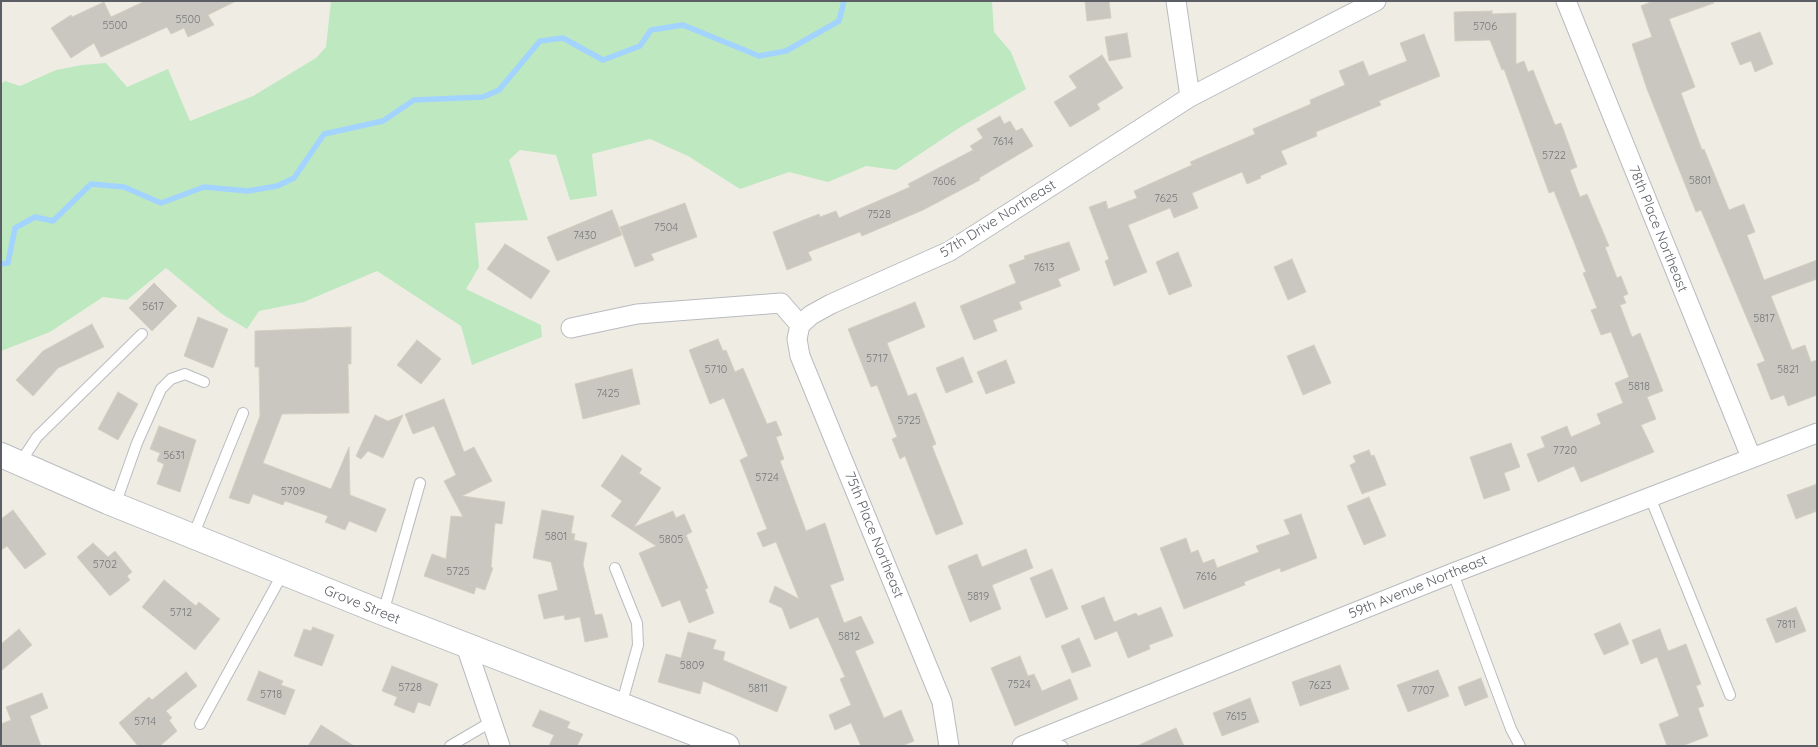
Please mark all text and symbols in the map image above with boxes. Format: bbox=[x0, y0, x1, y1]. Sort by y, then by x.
house number: 5500 bbox=[175, 13, 201, 27]
house number: 5500 bbox=[102, 19, 128, 33]
house number: 5706 bbox=[1473, 20, 1497, 34]
house number: 7614 bbox=[993, 135, 1013, 149]
house number: 5722 bbox=[1542, 149, 1566, 163]
street label: 78th Place Northeast bbox=[1625, 163, 1691, 295]
house number: 5801 bbox=[1689, 174, 1711, 188]
house number: 7606 bbox=[932, 175, 956, 189]
street label: 57th Drive Northeast bbox=[937, 177, 1059, 261]
house number: 7625 bbox=[1154, 192, 1178, 206]
house number: 7528 bbox=[867, 208, 891, 222]
house number: 7504 bbox=[654, 221, 678, 235]
house number: 7430 bbox=[573, 229, 597, 243]
house number: 7613 bbox=[1033, 261, 1055, 275]
house number: 5617 bbox=[142, 300, 164, 314]
house number: 5817 bbox=[1753, 312, 1775, 326]
house number: 5717 bbox=[866, 352, 888, 366]
house number: 5710 bbox=[705, 363, 727, 377]
house number: 5821 bbox=[1777, 363, 1799, 377]
house number: 5818 bbox=[1628, 380, 1650, 394]
house number: 7425 bbox=[596, 387, 620, 401]
house number: 5725 bbox=[897, 414, 921, 428]
house number: 7720 bbox=[1553, 444, 1577, 458]
house number: 5631 bbox=[163, 449, 185, 463]
street label: 75th Place Northeast bbox=[841, 469, 907, 601]
house number: 5724 bbox=[755, 471, 779, 485]
house number: 5709 bbox=[281, 485, 305, 499]
house number: 5801 bbox=[545, 530, 567, 544]
house number: 5805 bbox=[659, 533, 683, 547]
street label: 59th Avenue Northeast bbox=[1346, 551, 1490, 623]
house number: 5702 bbox=[93, 558, 117, 572]
house number: 5725 bbox=[446, 565, 470, 579]
house number: 7616 bbox=[1195, 570, 1217, 584]
street label: Grove Street bbox=[322, 582, 402, 628]
house number: 5819 bbox=[967, 590, 989, 604]
house number: 5712 bbox=[170, 606, 192, 620]
house number: 7811 bbox=[1776, 618, 1796, 632]
house number: 5812 bbox=[838, 630, 860, 644]
house number: 5809 bbox=[680, 659, 704, 673]
house number: 7524 bbox=[1007, 678, 1031, 692]
house number: 7623 bbox=[1308, 679, 1332, 693]
house number: 5728 bbox=[398, 681, 422, 695]
house number: 5811 bbox=[748, 682, 768, 696]
house number: 7707 bbox=[1412, 684, 1434, 698]
house number: 5718 bbox=[260, 688, 282, 702]
house number: 7615 bbox=[1225, 710, 1247, 724]
house number: 5714 bbox=[134, 715, 156, 729]

